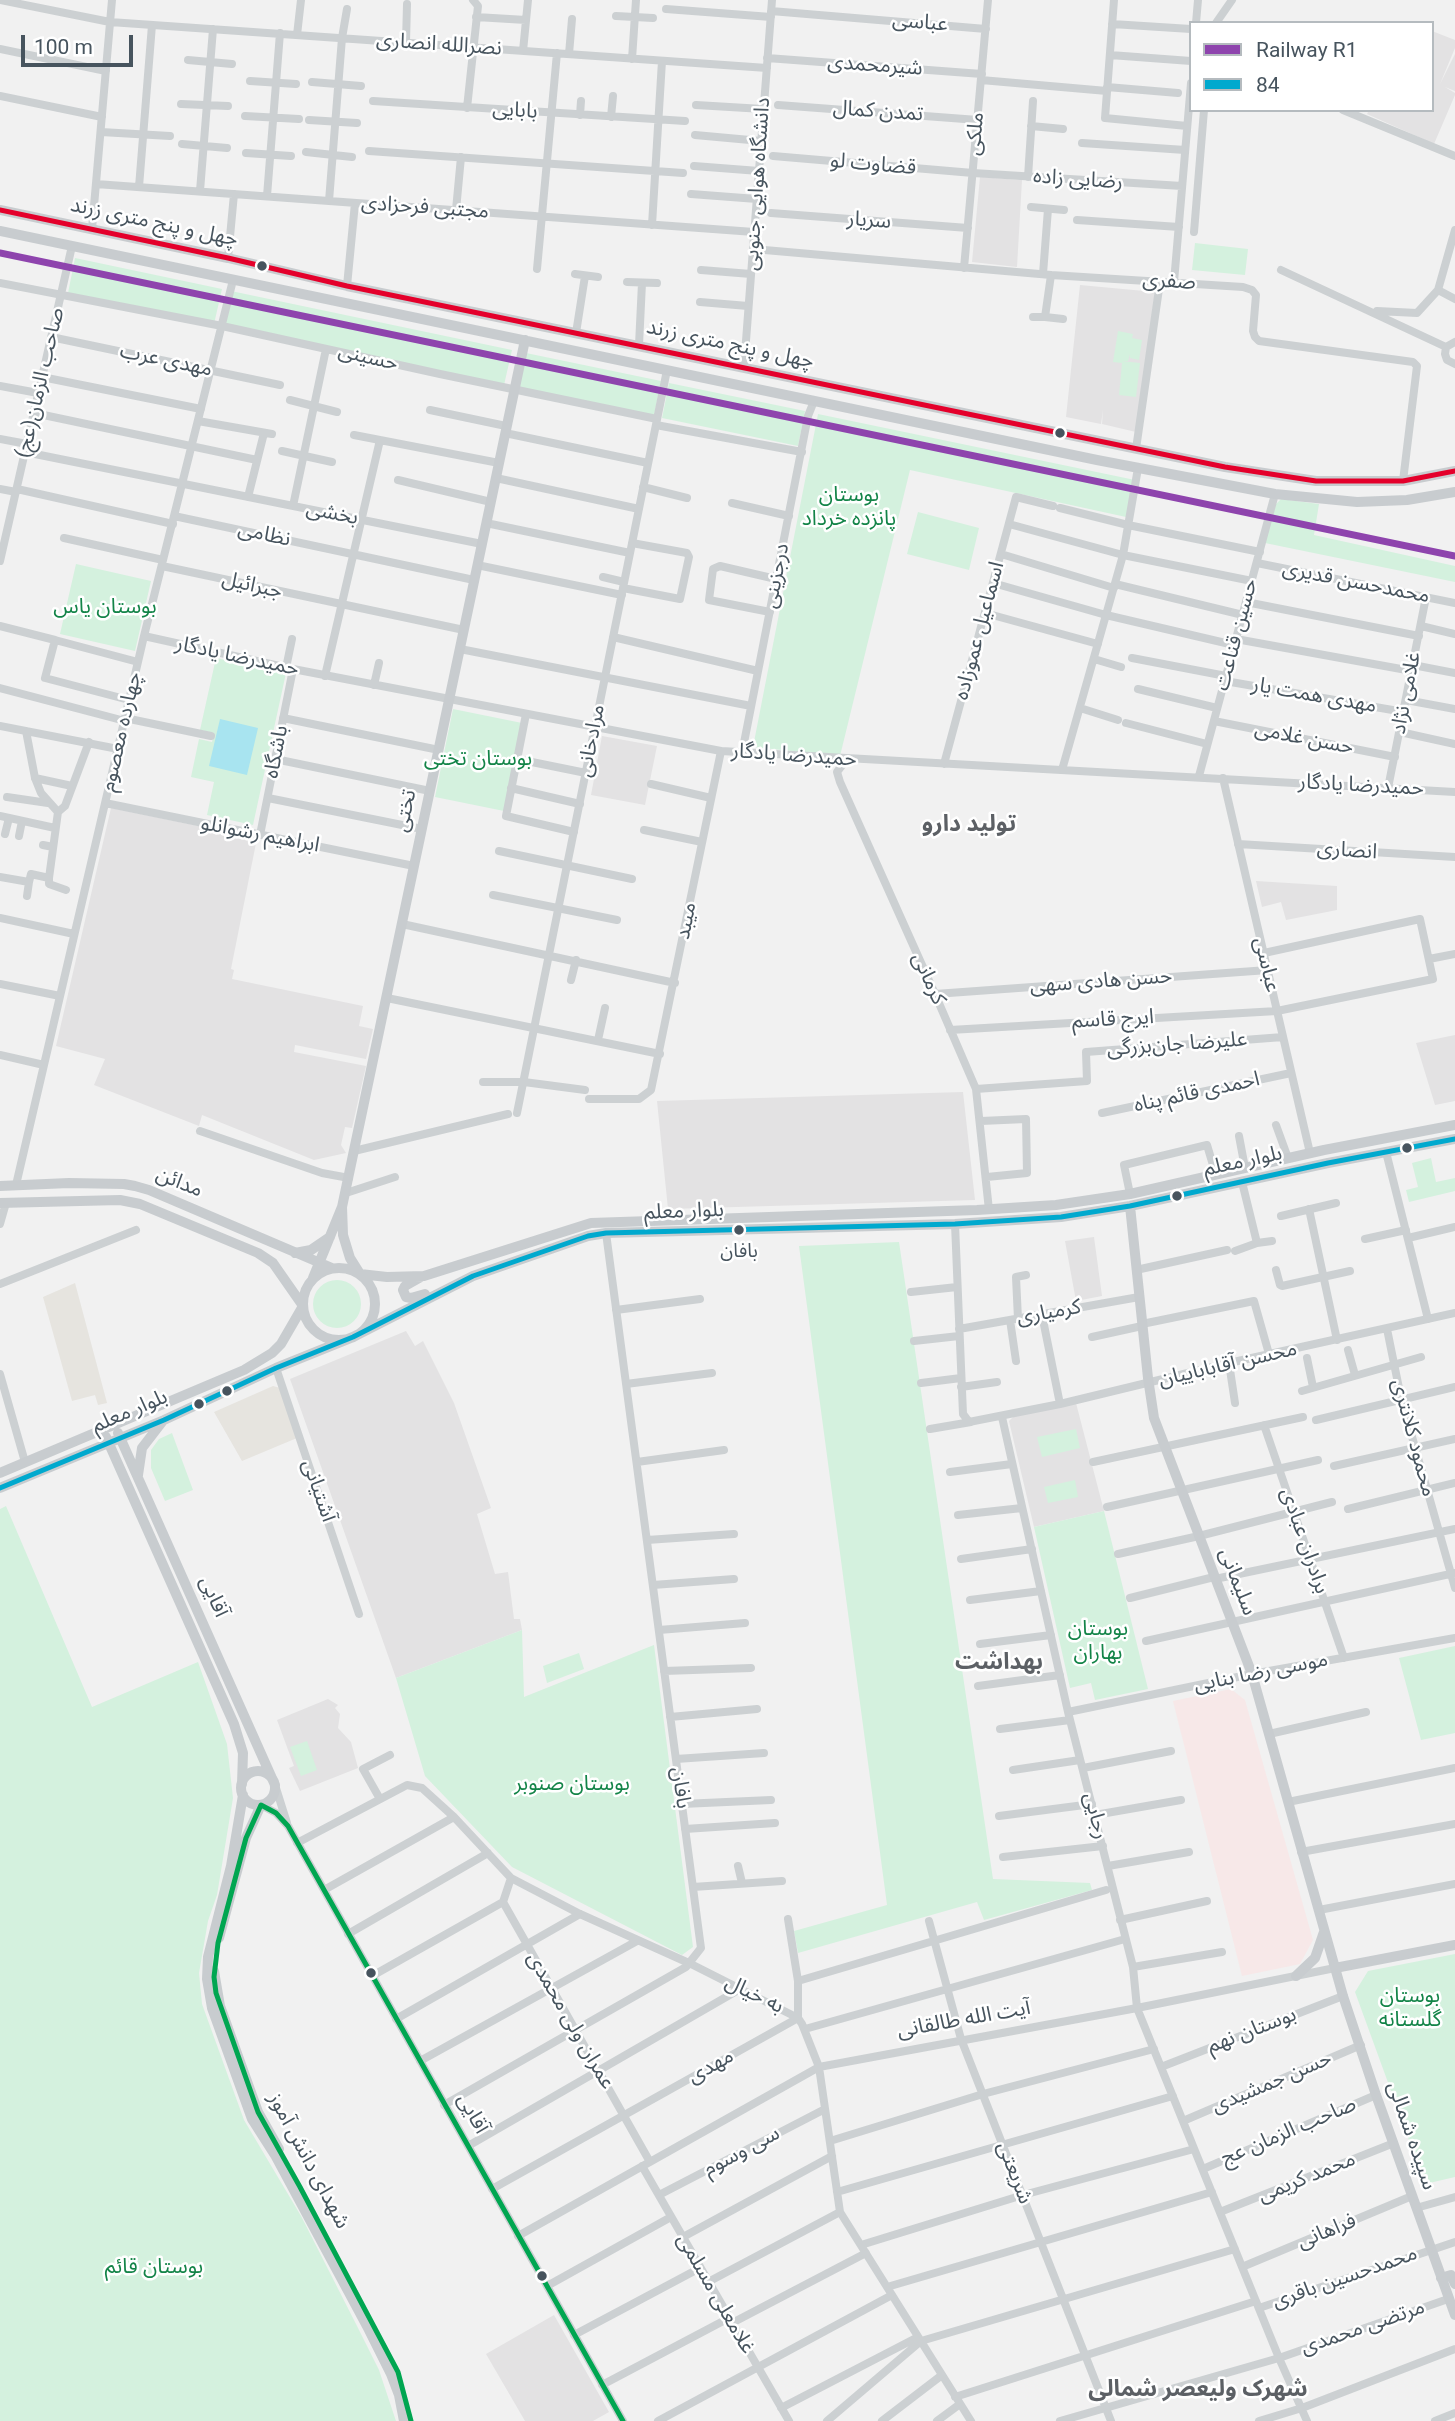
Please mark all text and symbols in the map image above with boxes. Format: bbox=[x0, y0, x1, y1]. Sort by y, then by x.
street label: عباسی bbox=[891, 8, 949, 38]
scale bar bbox=[24, 21, 136, 65]
legend bbox=[1189, 21, 1434, 112]
street label: نصرالله انصاری bbox=[375, 28, 503, 62]
text: 100 m bbox=[34, 35, 93, 59]
text: Railway R1 bbox=[1256, 38, 1358, 62]
street label: شیرمحمدی bbox=[827, 50, 923, 82]
text: 84 bbox=[1256, 73, 1280, 97]
street label: تمدن کمال bbox=[832, 96, 924, 128]
street label: بابایی bbox=[492, 97, 538, 125]
street label: دانشگاه هوایی جنوبی bbox=[739, 97, 777, 271]
street label: ملکی bbox=[962, 111, 990, 157]
street label: قضاوت لو bbox=[829, 149, 917, 181]
street label: رضایی زاده bbox=[1032, 164, 1124, 196]
street label: مجتبی فرحزادی bbox=[360, 191, 490, 225]
street label: چهل و پنج متری زرند bbox=[68, 193, 240, 253]
street label: سریار bbox=[846, 207, 892, 235]
unlabelled marker bbox=[255, 259, 269, 273]
street label: صفری bbox=[1142, 268, 1196, 296]
street label: صاحب الزمان(عج) bbox=[11, 305, 71, 461]
street label: چهل و پنج متری زرند bbox=[644, 315, 816, 375]
street label: مهدی عرب bbox=[118, 339, 214, 383]
street label: حسینی bbox=[336, 339, 400, 377]
unlabelled marker bbox=[1053, 426, 1067, 440]
park label: بوستان پانزده خرداد bbox=[802, 483, 896, 533]
street label: بخشی bbox=[304, 497, 360, 531]
street label: نظامی bbox=[235, 517, 293, 553]
street label: درجزینی bbox=[758, 541, 796, 611]
street label: محمدحسن قدیری bbox=[1280, 556, 1432, 610]
street label: اسماعیل عموزاده bbox=[949, 559, 1011, 703]
street label: جبرائیل bbox=[219, 567, 285, 605]
street label: حسین قناعت bbox=[1210, 576, 1264, 694]
park label: بوستان یاس bbox=[53, 595, 157, 621]
street label: حمیدرضا یادگار bbox=[173, 632, 301, 682]
street label: غلامی نژاد bbox=[1387, 650, 1427, 736]
street label: چهارده معصوم bbox=[96, 670, 148, 794]
street label: مهدی همت یار bbox=[1250, 673, 1378, 719]
street label: مرادخانی bbox=[573, 703, 611, 779]
street label: حسن غلامی bbox=[1252, 717, 1356, 761]
street label: باشگاه bbox=[260, 723, 294, 781]
street label: حمیدرضا یادگار bbox=[730, 739, 858, 773]
park label: بوستان تختی bbox=[424, 747, 532, 773]
street label: حمیدرضا یادگار bbox=[1298, 770, 1424, 802]
street label: تختی bbox=[389, 787, 423, 835]
street label: ابراهیم رشوانلو bbox=[198, 811, 322, 859]
district label: تولید دارو bbox=[922, 811, 1016, 839]
street label: انصاری bbox=[1316, 836, 1378, 866]
street label: میبد bbox=[671, 900, 703, 942]
street label: عباسی bbox=[1247, 935, 1285, 995]
street label: کرمانی bbox=[905, 949, 951, 1009]
street label: حسن هادی سهی bbox=[1029, 964, 1173, 1000]
street label: ایرج قاسم bbox=[1071, 1005, 1155, 1035]
street label: علیرضا جان‌بزرگی bbox=[1106, 1028, 1248, 1062]
street label: احمدی قائم پناه bbox=[1132, 1067, 1262, 1119]
street label: بلوار معلم bbox=[1201, 1141, 1285, 1183]
unlabelled marker bbox=[1400, 1141, 1414, 1155]
street label: مدائن bbox=[152, 1162, 206, 1204]
unlabelled marker bbox=[1170, 1189, 1184, 1203]
street label: بلوار معلم bbox=[644, 1198, 724, 1226]
marker: بافان bbox=[732, 1223, 746, 1237]
place label: بافان bbox=[720, 1241, 758, 1263]
street label: کرمیاری bbox=[1015, 1295, 1083, 1331]
street label: محسن آقاباباییان bbox=[1156, 1337, 1300, 1393]
street label: محمود کلانتری bbox=[1385, 1376, 1441, 1500]
unlabelled marker bbox=[220, 1384, 234, 1398]
street label: بلوار معلم bbox=[88, 1385, 172, 1439]
unlabelled marker bbox=[192, 1397, 206, 1411]
street label: آشتیانی bbox=[296, 1457, 340, 1525]
street label: برادران عبادی bbox=[1274, 1485, 1334, 1597]
street label: سلیمانی bbox=[1213, 1545, 1261, 1619]
street label: آقایی bbox=[193, 1573, 233, 1621]
park label: بوستان بهاران bbox=[1068, 1617, 1128, 1667]
street label: موسی رضا بنایی bbox=[1192, 1648, 1330, 1698]
district label: بهداشت bbox=[955, 1649, 1043, 1677]
street label: بافان bbox=[665, 1766, 695, 1810]
park label: بوستان صنوبر bbox=[514, 1772, 630, 1798]
street label: رجایی bbox=[1077, 1790, 1113, 1842]
street label: عمران ولی محمدی bbox=[521, 1948, 619, 2094]
unlabelled marker bbox=[364, 1966, 378, 1980]
street label: به خیال bbox=[721, 1970, 787, 2020]
park label: بوستان گلستانه bbox=[1379, 1984, 1441, 2034]
street label: آیت الله طالقانی bbox=[895, 1996, 1033, 2044]
street label: بوستان نهم bbox=[1204, 2002, 1300, 2060]
street label: مهدی bbox=[684, 2044, 738, 2090]
street label: حسن جمشیدی bbox=[1208, 2046, 1336, 2120]
street label: سپیده شمالی bbox=[1381, 2079, 1441, 2193]
street label: شهدای دانش آموز bbox=[262, 2089, 354, 2233]
street label: آقایی bbox=[451, 2089, 493, 2139]
street label: صاحب الزمان عج bbox=[1218, 2092, 1360, 2172]
street label: سی وسوم bbox=[699, 2121, 785, 2183]
street label: شریعتی bbox=[991, 2138, 1037, 2208]
street label: محمد کریمی bbox=[1254, 2147, 1360, 2209]
street label: فراهانی bbox=[1294, 2209, 1360, 2255]
street label: غلامعلی مسلمی bbox=[670, 2229, 760, 2359]
street label: محمدحسین باقری bbox=[1269, 2241, 1421, 2315]
park label: بوستان قائم bbox=[105, 2255, 203, 2281]
unlabelled marker bbox=[535, 2269, 549, 2283]
street label: مرتضی محمدی bbox=[1298, 2295, 1428, 2361]
district label: شهرک ولیعصر شمالی bbox=[1088, 2376, 1308, 2404]

